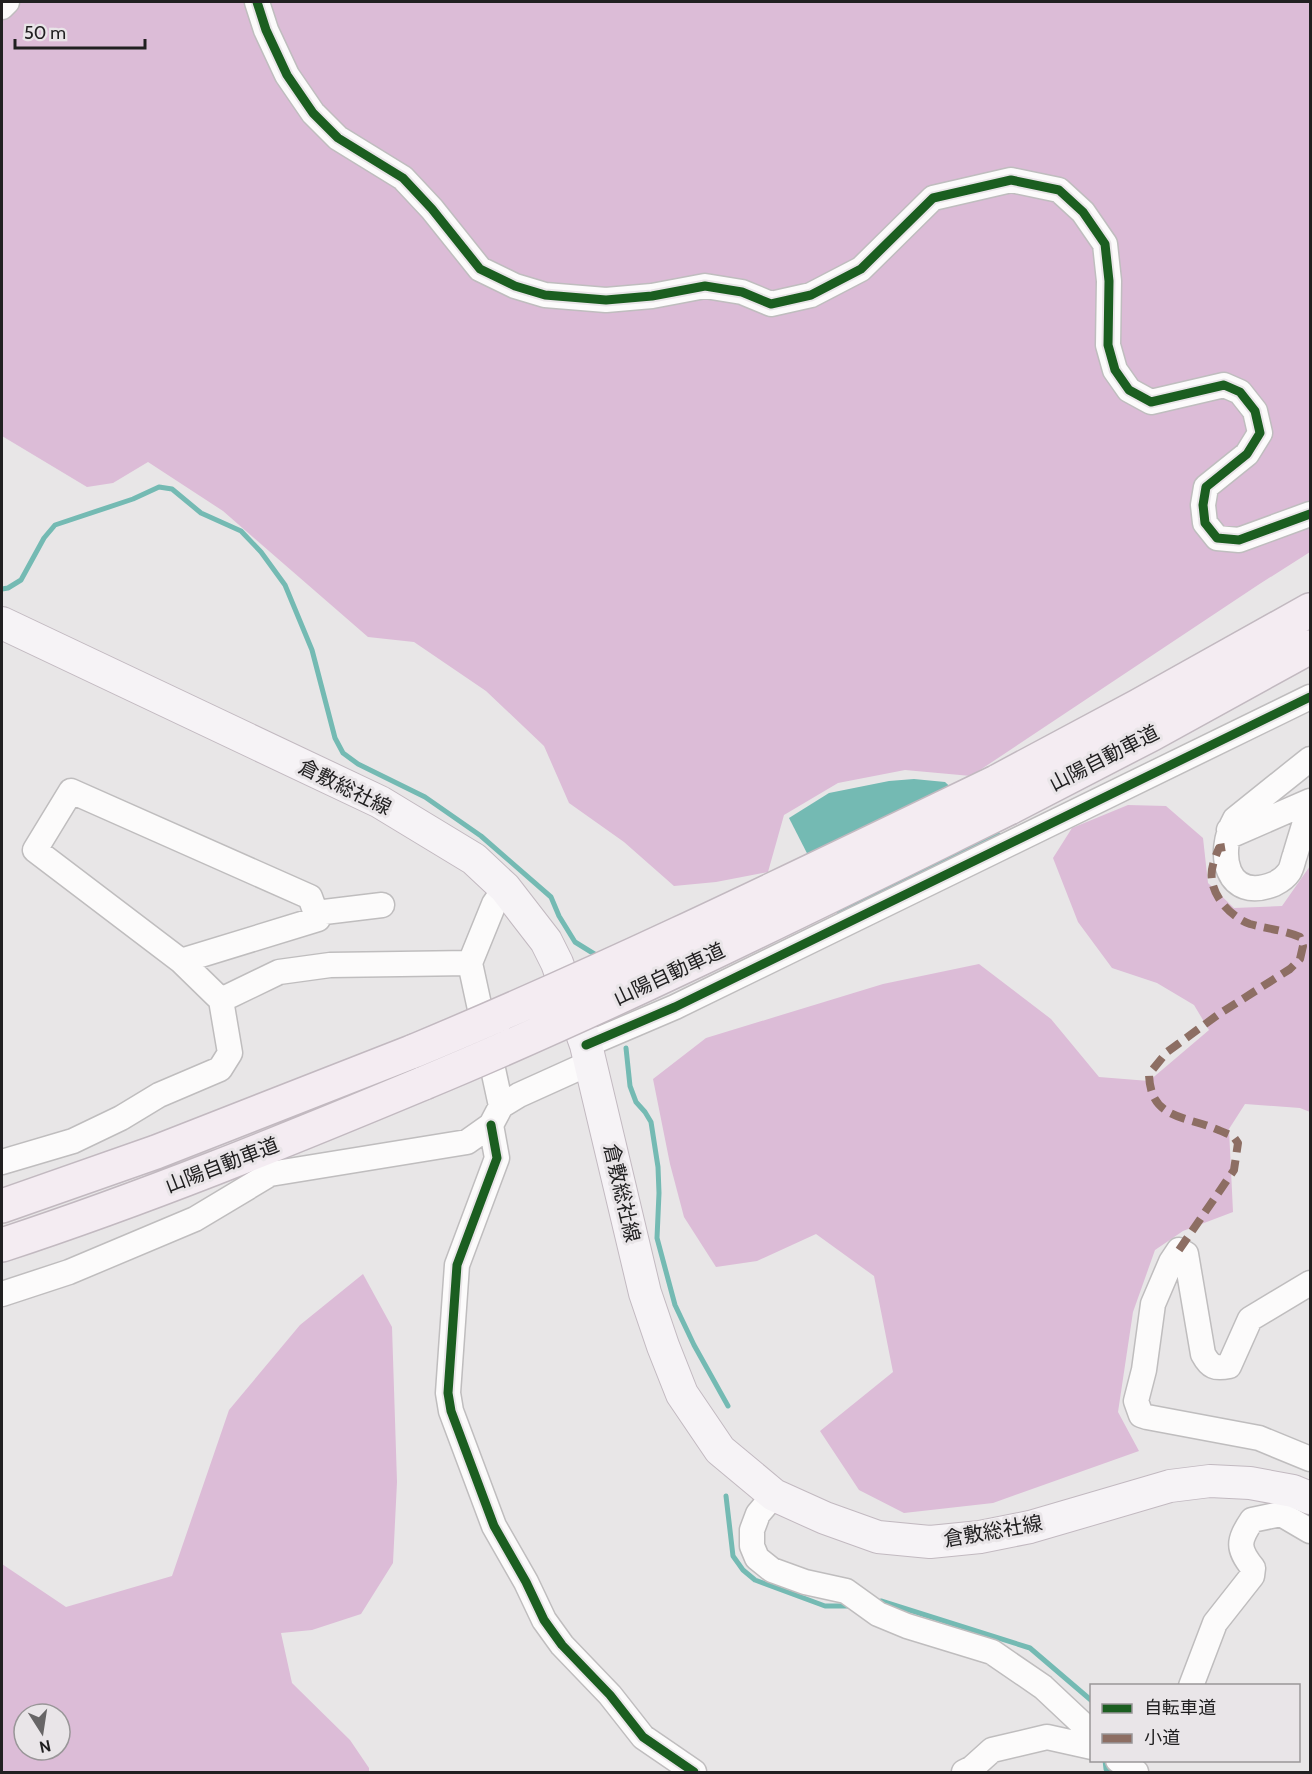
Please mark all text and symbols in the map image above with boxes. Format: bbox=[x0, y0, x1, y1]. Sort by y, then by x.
scale bar bbox=[15, 12, 146, 50]
text: 50 m bbox=[24, 22, 66, 44]
street label: 山陽自動車道 bbox=[1045, 720, 1163, 796]
street label: 倉敷総社線 bbox=[295, 754, 395, 820]
street label: 山陽自動車道 bbox=[610, 938, 728, 1010]
street label: 山陽自動車道 bbox=[162, 1132, 282, 1198]
street label: 倉敷総社線 bbox=[599, 1142, 645, 1244]
street label: 倉敷総社線 bbox=[942, 1510, 1044, 1552]
legend bbox=[1090, 1684, 1300, 1762]
text: 自転車道 bbox=[1144, 1697, 1216, 1719]
north arrow bbox=[12, 1702, 72, 1762]
text: 小道 bbox=[1144, 1727, 1180, 1749]
text: N bbox=[38, 1736, 53, 1757]

